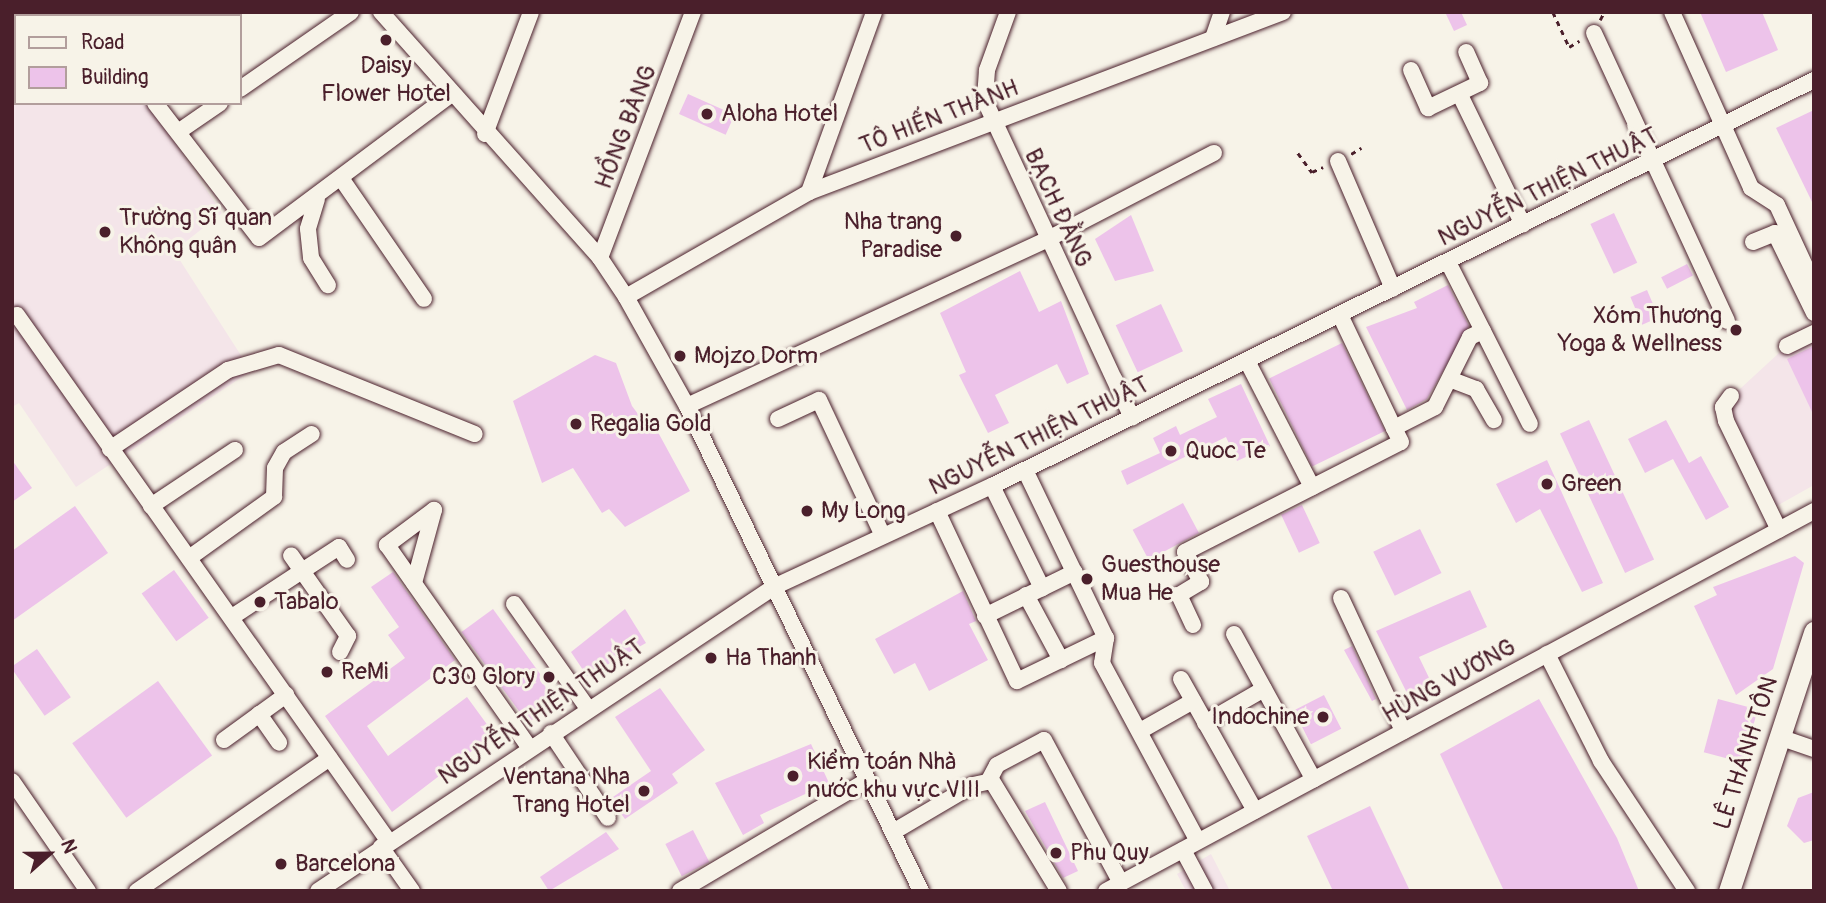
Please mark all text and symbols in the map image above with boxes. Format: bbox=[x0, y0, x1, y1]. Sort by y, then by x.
legend bbox=[14, 14, 242, 105]
text: Road bbox=[81, 29, 125, 56]
marker: Daisy Flower Hotel bbox=[378, 32, 394, 48]
place label: Daisy Flower Hotel bbox=[321, 52, 451, 108]
street label: HỒNG BÀNG bbox=[589, 61, 663, 193]
text: Building bbox=[81, 64, 148, 91]
street label: TÔ HIẾN THÀNH bbox=[856, 74, 1022, 160]
place label: Aloha Hotel bbox=[721, 100, 838, 128]
marker: Aloha Hotel bbox=[699, 106, 715, 122]
street label: NGUYỄN THIỆN THUẬT bbox=[1433, 121, 1663, 253]
street label: BẠCH ĐẰNG bbox=[1018, 144, 1098, 272]
place label: Trường Sĩ quan Không quân bbox=[119, 204, 272, 260]
place label: Nha trang Paradise bbox=[844, 208, 942, 264]
marker: Trường Sĩ quan Không quân bbox=[97, 224, 113, 240]
marker: Nha trang Paradise bbox=[948, 228, 964, 244]
place label: Xóm Thương Yoga & Wellness bbox=[1558, 302, 1722, 358]
marker: Xóm Thương Yoga & Wellness bbox=[1728, 322, 1744, 338]
place label: Mojzo Dorm bbox=[694, 342, 818, 370]
marker: Mojzo Dorm bbox=[672, 348, 688, 364]
street label: NGUYỄN THIỆN THUẬT bbox=[924, 370, 1154, 502]
place label: Regalia Gold bbox=[590, 410, 712, 438]
marker: Regalia Gold bbox=[568, 416, 584, 432]
place label: Quoc Te bbox=[1185, 437, 1266, 465]
marker: Quoc Te bbox=[1163, 443, 1179, 459]
place label: Green bbox=[1561, 470, 1622, 498]
marker: Green bbox=[1539, 476, 1555, 492]
place label: My Long bbox=[821, 497, 906, 525]
marker: My Long bbox=[799, 503, 815, 519]
place label: Guesthouse Mua He bbox=[1101, 551, 1220, 607]
marker: Guesthouse Mua He bbox=[1079, 571, 1095, 587]
place label: Tabalo bbox=[274, 588, 339, 616]
marker: Tabalo bbox=[252, 594, 268, 610]
street label: NGUYỄN THIỆN THUẬT bbox=[433, 633, 649, 791]
street label: HÙNG VƯƠNG bbox=[1377, 633, 1521, 729]
place label: Ha Thanh bbox=[725, 644, 816, 672]
marker: Ha Thanh bbox=[703, 650, 719, 666]
place label: ReMi bbox=[341, 658, 388, 686]
place label: C30 Glory bbox=[432, 663, 535, 691]
marker: ReMi bbox=[319, 664, 335, 680]
marker: C30 Glory bbox=[541, 669, 557, 685]
street label: LÊ THÁNH TÔN bbox=[1708, 673, 1784, 833]
place label: Indochine bbox=[1211, 703, 1309, 731]
marker: Indochine bbox=[1315, 709, 1331, 725]
place label: Kiểm toán Nhà nước khu vực VIII bbox=[807, 748, 980, 804]
place label: Ventana Nha Trang Hotel bbox=[502, 763, 630, 819]
marker: Kiểm toán Nhà nước khu vực VIII bbox=[785, 768, 801, 784]
marker: Ventana Nha Trang Hotel bbox=[636, 783, 652, 799]
north arrow bbox=[14, 819, 84, 889]
text: N bbox=[55, 836, 82, 857]
place label: Phu Quy bbox=[1070, 839, 1149, 867]
marker: Phu Quy bbox=[1048, 845, 1064, 861]
place label: Barcelona bbox=[295, 850, 395, 878]
marker: Barcelona bbox=[273, 856, 289, 872]

